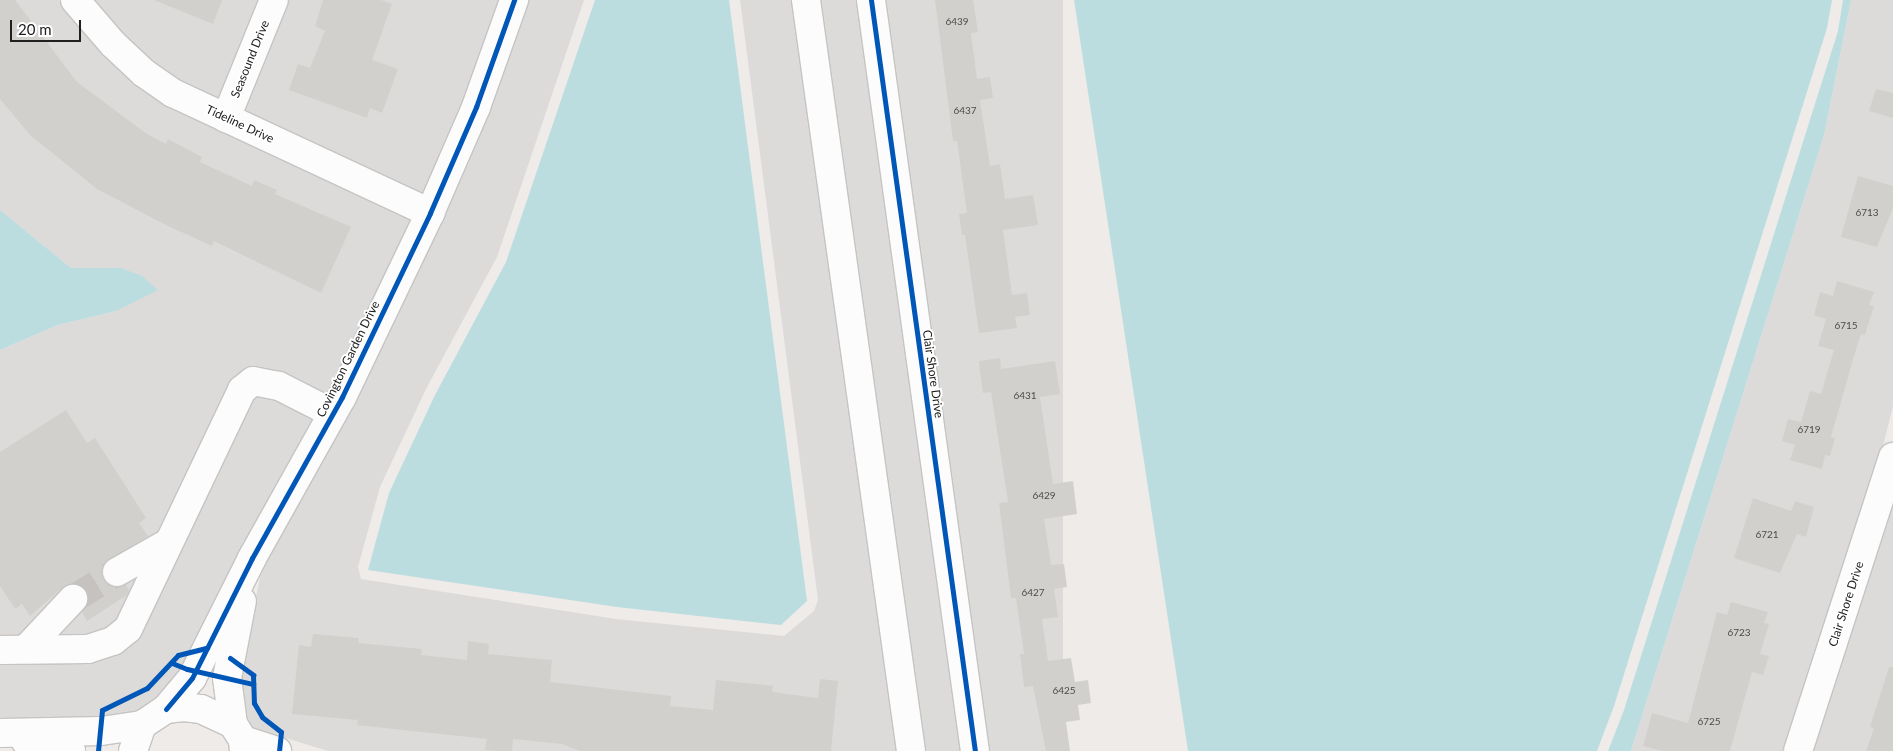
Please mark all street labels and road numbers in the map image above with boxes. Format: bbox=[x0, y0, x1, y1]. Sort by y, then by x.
street label: Seasound Drive bbox=[228, 18, 272, 100]
street label: Tideline Drive bbox=[204, 102, 276, 146]
street label: Covington Garden Drive bbox=[314, 298, 382, 420]
street label: Clair Shore Drive bbox=[920, 329, 946, 419]
street label: Clair Shore Drive bbox=[1825, 559, 1867, 649]

